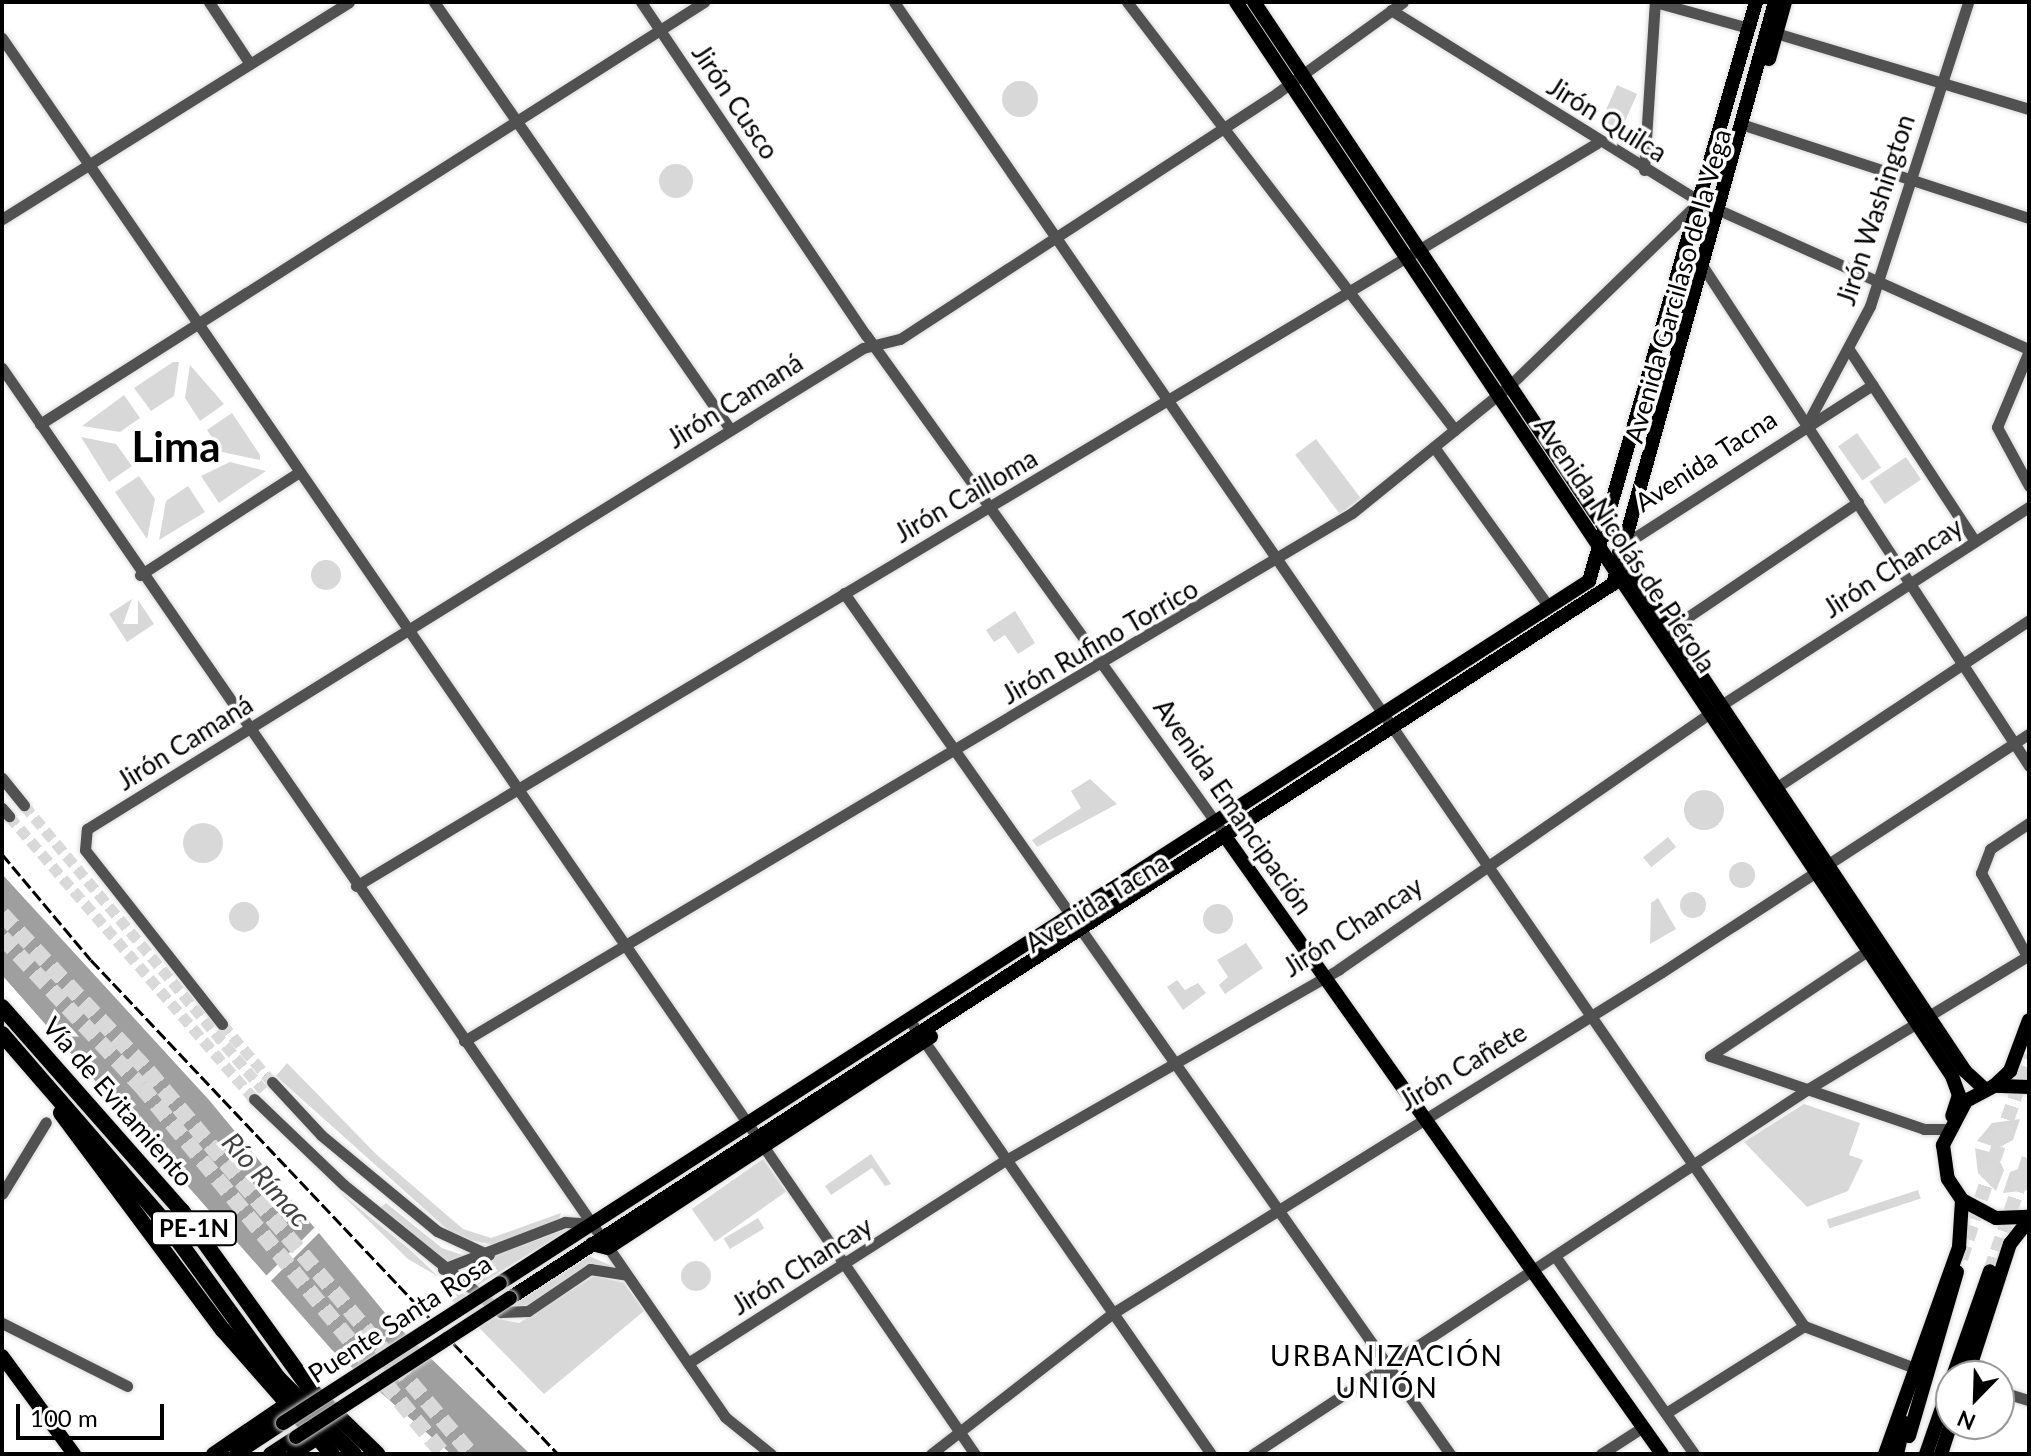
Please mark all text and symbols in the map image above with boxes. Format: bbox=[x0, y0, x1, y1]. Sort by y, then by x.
street label: Jirón Cusco bbox=[685, 39, 785, 165]
street label: Jirón Quilca bbox=[1542, 71, 1672, 169]
street label: Jirón Washington bbox=[1830, 111, 1922, 309]
street label: Avenida Garcilaso de la Vega bbox=[1618, 125, 1738, 447]
street label: Jirón Camaná bbox=[661, 347, 809, 455]
street label: Avenida Tacna bbox=[1629, 403, 1783, 519]
street label: Avenida Nicolás de Piérola bbox=[1528, 411, 1722, 679]
district label: Lima bbox=[132, 421, 220, 471]
street label: Jirón Cailloma bbox=[889, 443, 1043, 549]
street label: Jirón Chancay bbox=[1818, 511, 1968, 625]
street label: Jirón Rufino Torrico bbox=[996, 573, 1204, 711]
street label: Jirón Camaná bbox=[111, 689, 259, 797]
street label: Avenida Emancipación bbox=[1147, 693, 1319, 921]
street label: Avenida Tacna bbox=[1019, 846, 1175, 960]
street label: Jirón Chancay bbox=[1278, 870, 1428, 984]
street label: Vía de Evitamiento bbox=[36, 1011, 200, 1193]
street label: Jirón Cañete bbox=[1394, 1017, 1532, 1117]
water label: Río Rímac bbox=[216, 1125, 318, 1233]
road number: PE-1N bbox=[150, 1208, 238, 1248]
street label: Jirón Chancay bbox=[726, 1210, 878, 1322]
street label: Puente Santa Rosa bbox=[303, 1248, 497, 1390]
district label: URBANIZACIÓN UNIÓN bbox=[1270, 1338, 1504, 1404]
north arrow bbox=[1935, 1360, 2015, 1440]
scale bar bbox=[20, 1388, 168, 1438]
text: 100 m bbox=[30, 1403, 98, 1432]
text: N bbox=[1953, 1405, 1979, 1436]

